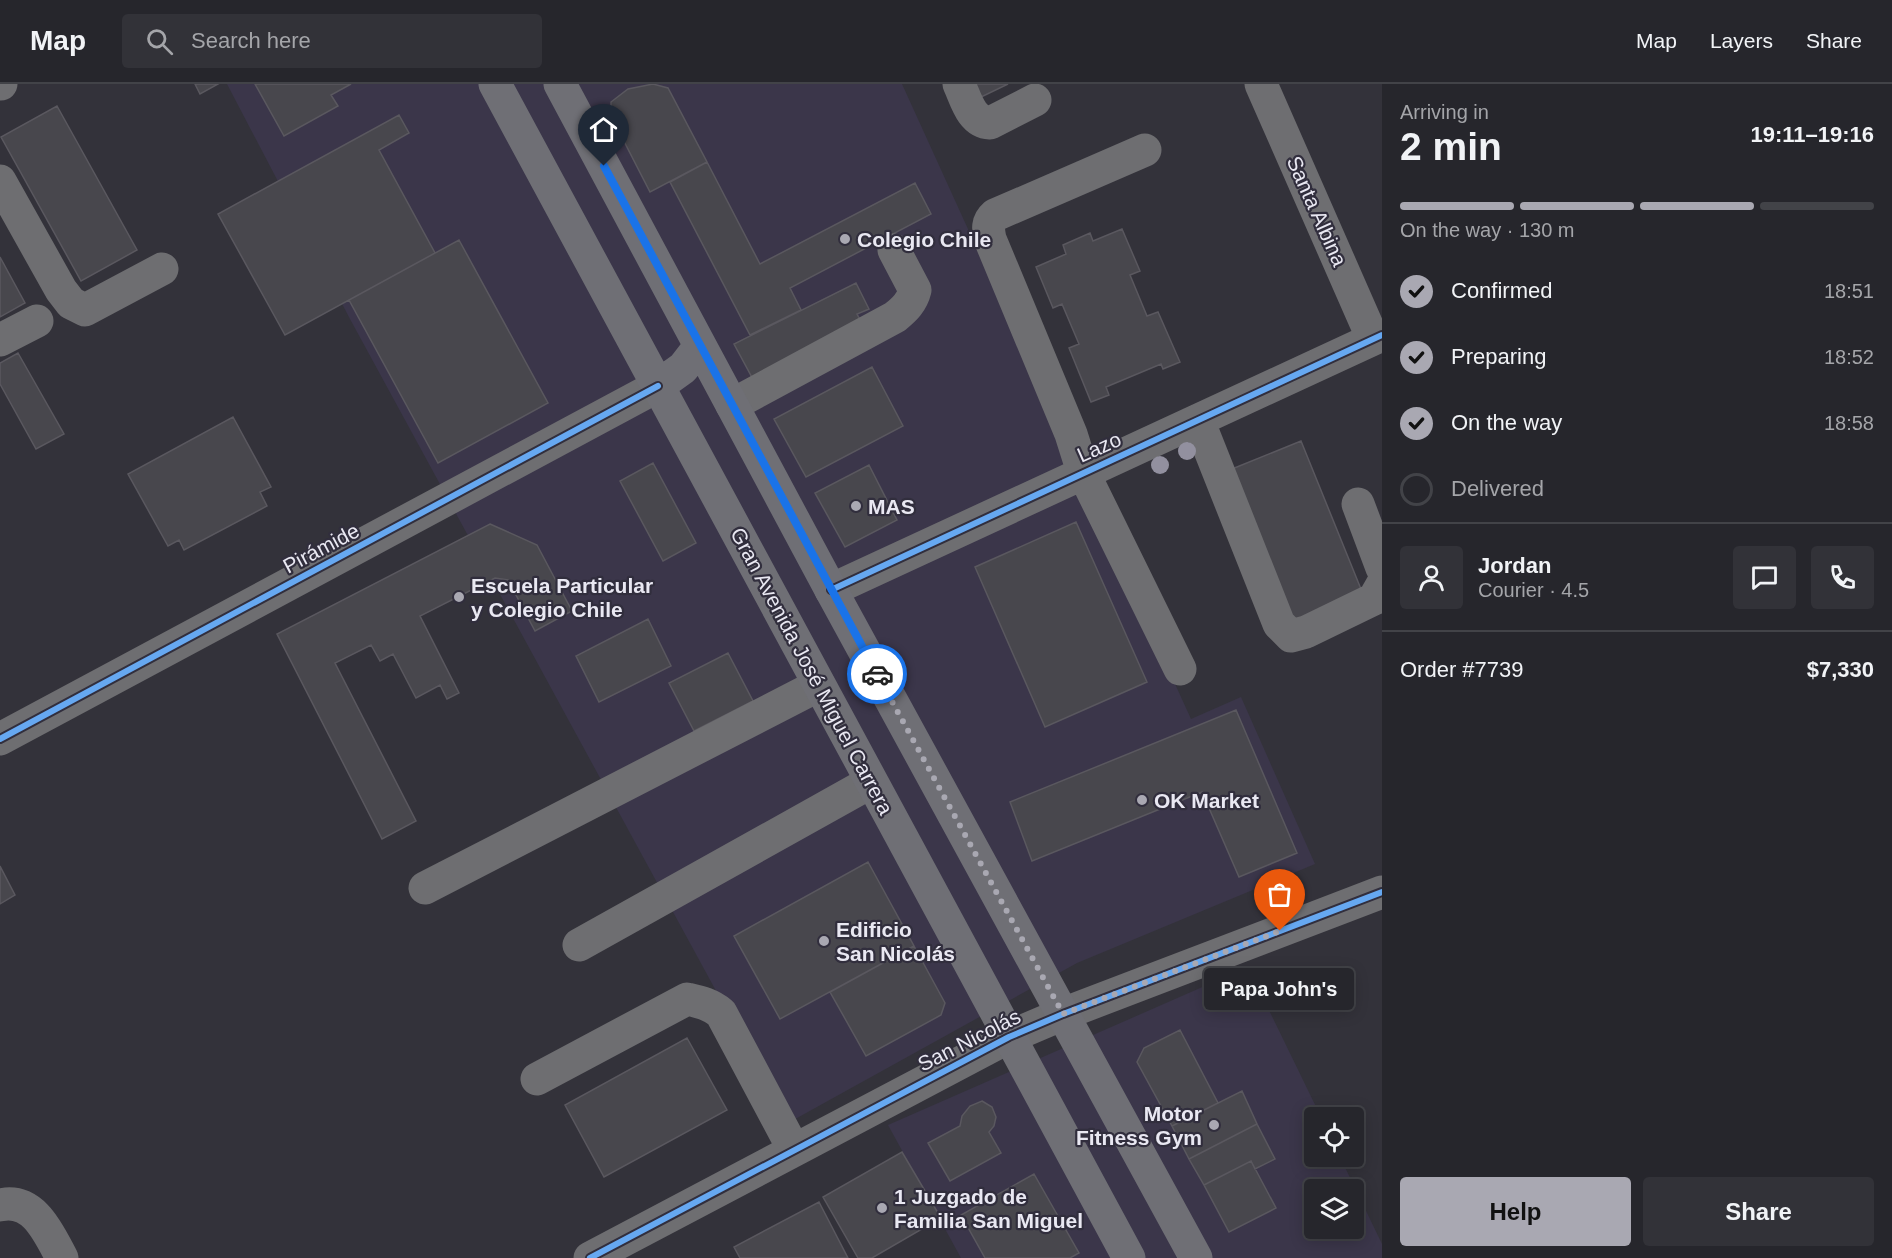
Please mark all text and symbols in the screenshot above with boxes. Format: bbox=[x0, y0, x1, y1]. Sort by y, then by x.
search box bbox=[122, 14, 542, 68]
text: Map bbox=[30, 25, 86, 56]
icon: search bbox=[143, 25, 176, 58]
text: Search here bbox=[191, 28, 311, 53]
text: Map bbox=[1636, 29, 1677, 52]
text: Layers bbox=[1710, 29, 1773, 52]
text: Share bbox=[1806, 29, 1862, 52]
text: Arriving in bbox=[1400, 101, 1489, 123]
pin bbox=[578, 104, 629, 166]
icon: home bbox=[587, 113, 620, 146]
text: 19:11–19:16 bbox=[1750, 122, 1874, 147]
text: 2 min bbox=[1400, 125, 1502, 168]
street label: Santa Albina bbox=[1283, 152, 1352, 270]
text: On the way · 130 m bbox=[1400, 219, 1575, 241]
place label: Colegio Chile bbox=[857, 228, 991, 251]
marker: Colegio Chile bbox=[838, 232, 852, 246]
icon: check bbox=[1400, 275, 1433, 308]
text: Confirmed bbox=[1451, 278, 1552, 303]
text: 18:51 bbox=[1824, 280, 1874, 302]
icon: check bbox=[1400, 341, 1433, 374]
text: Preparing bbox=[1451, 344, 1546, 369]
text: 18:52 bbox=[1824, 346, 1874, 368]
icon: check bbox=[1400, 407, 1433, 440]
text: On the way bbox=[1451, 410, 1562, 435]
text: 18:58 bbox=[1824, 412, 1874, 434]
street label: Lazo bbox=[1074, 427, 1124, 467]
text: Delivered bbox=[1451, 476, 1544, 501]
place label: MAS bbox=[868, 495, 915, 518]
marker: MAS bbox=[849, 499, 863, 513]
street label: Pirámide bbox=[279, 518, 363, 578]
street label: Gran Avenida José Miguel Carrera bbox=[726, 524, 898, 819]
button: person bbox=[1400, 546, 1463, 609]
button: chat bbox=[1733, 546, 1796, 609]
button: phone bbox=[1811, 546, 1874, 609]
text: Jordan bbox=[1478, 553, 1551, 578]
place label: Escuela Particular y Colegio Chile bbox=[471, 574, 653, 621]
text: Courier · 4.5 bbox=[1478, 579, 1589, 601]
marker: Escuela Particular y Colegio Chile bbox=[452, 590, 466, 604]
courier bbox=[847, 644, 907, 704]
text: Order #7739 bbox=[1400, 657, 1524, 682]
text: $7,330 bbox=[1807, 657, 1874, 682]
icon: car bbox=[861, 658, 894, 691]
place label: OK Market bbox=[1154, 789, 1259, 812]
marker: OK Market bbox=[1135, 793, 1149, 807]
pin bbox=[1254, 869, 1305, 931]
icon: bag bbox=[1263, 878, 1296, 911]
place label: Edificio San Nicolás bbox=[836, 918, 955, 965]
marker: Edificio San Nicolás bbox=[817, 934, 831, 948]
callout: Papa John's bbox=[1205, 967, 1355, 1009]
text: Papa John's bbox=[1220, 978, 1338, 1000]
street label: San Nicolás bbox=[914, 1004, 1024, 1076]
place label: Motor Fitness Gym bbox=[1076, 1102, 1202, 1149]
map controls bbox=[1304, 1107, 1364, 1239]
button: locate bbox=[1304, 1107, 1364, 1167]
marker: Motor Fitness Gym bbox=[1207, 1118, 1221, 1132]
button: Help bbox=[1400, 1177, 1631, 1246]
button: Share bbox=[1643, 1177, 1874, 1246]
button: layers bbox=[1304, 1179, 1364, 1239]
place label: 1 Juzgado de Familia San Miguel bbox=[894, 1185, 1083, 1232]
marker: 1 Juzgado de Familia San Miguel bbox=[875, 1201, 889, 1215]

